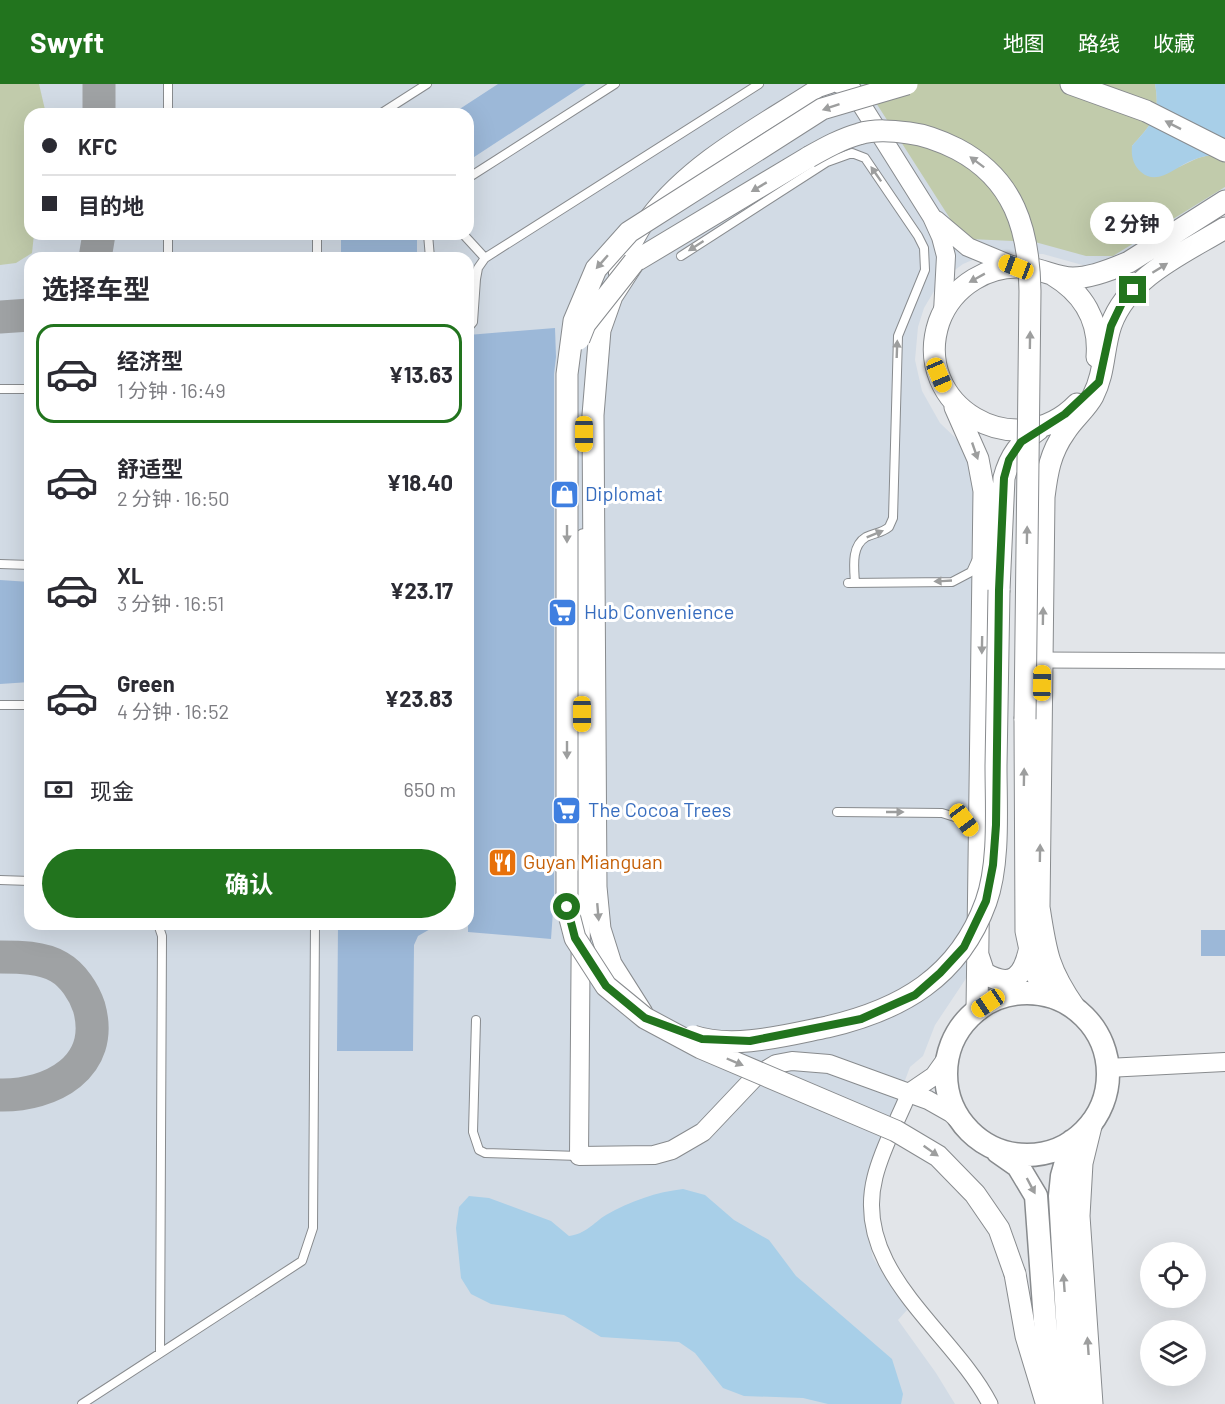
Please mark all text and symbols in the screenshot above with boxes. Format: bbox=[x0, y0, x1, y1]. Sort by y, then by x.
text: Swyft bbox=[30, 25, 104, 59]
text: 地图 bbox=[1003, 30, 1045, 55]
text: 路线 bbox=[1078, 30, 1120, 55]
text: 收藏 bbox=[1153, 30, 1195, 55]
one-way arrow bbox=[822, 102, 840, 112]
one-way arrow bbox=[1164, 120, 1181, 130]
text: KFC bbox=[78, 133, 117, 159]
one-way arrow bbox=[969, 155, 985, 168]
one-way arrow bbox=[870, 167, 882, 183]
one-way arrow bbox=[751, 181, 767, 192]
text: 目的地 bbox=[78, 192, 144, 218]
callout: 2 分钟 bbox=[1091, 203, 1175, 245]
text: 2 分钟 bbox=[1104, 211, 1160, 235]
one-way arrow bbox=[688, 241, 705, 252]
car bbox=[996, 252, 1036, 282]
one-way arrow bbox=[595, 254, 608, 270]
one-way arrow bbox=[1152, 263, 1168, 274]
text: 选择车型 bbox=[42, 272, 150, 304]
one-way arrow bbox=[968, 273, 985, 283]
route end bbox=[1119, 276, 1146, 303]
one-way arrow bbox=[1025, 330, 1034, 349]
one-way arrow bbox=[893, 340, 902, 359]
icon: car bbox=[45, 347, 99, 401]
text: 经济型 bbox=[117, 347, 183, 373]
car bbox=[924, 355, 954, 395]
text: ¥13.63 bbox=[389, 361, 453, 387]
text: 1 分钟 · 16:49 bbox=[117, 378, 226, 402]
car bbox=[575, 416, 593, 452]
one-way arrow bbox=[971, 442, 981, 460]
icon: car bbox=[45, 455, 99, 509]
text: 舒适型 bbox=[117, 455, 183, 481]
text: ¥18.40 bbox=[386, 469, 453, 495]
shop icon: Diplomat bbox=[548, 478, 580, 510]
place label: Diplomat bbox=[585, 481, 663, 505]
text: 2 分钟 · 16:50 bbox=[117, 486, 230, 510]
one-way arrow bbox=[562, 525, 572, 544]
one-way arrow bbox=[1022, 525, 1032, 544]
one-way arrow bbox=[866, 529, 884, 539]
text: XL bbox=[117, 562, 143, 588]
icon: car bbox=[45, 563, 99, 617]
text: ¥23.17 bbox=[389, 577, 453, 603]
one-way arrow bbox=[934, 577, 953, 586]
text: 3 分钟 · 16:51 bbox=[117, 591, 224, 615]
supermarket icon: Hub Convenience bbox=[547, 596, 579, 628]
place label: Hub Convenience bbox=[584, 599, 734, 623]
one-way arrow bbox=[1038, 606, 1048, 625]
one-way arrow bbox=[977, 636, 987, 655]
car bbox=[1033, 665, 1051, 701]
text: Green bbox=[117, 670, 175, 696]
icon: car bbox=[45, 671, 99, 725]
text: ¥23.83 bbox=[384, 685, 453, 711]
car bbox=[573, 696, 591, 732]
text: 4 分钟 · 16:52 bbox=[117, 699, 229, 723]
one-way arrow bbox=[562, 741, 572, 760]
one-way arrow bbox=[1019, 767, 1028, 786]
icon: cash bbox=[42, 773, 75, 806]
text: 现金 bbox=[90, 777, 134, 803]
text: 650 m bbox=[404, 777, 456, 801]
supermarket icon: The Cocoa Trees bbox=[551, 794, 583, 826]
place label: The Cocoa Trees bbox=[588, 797, 731, 821]
car bbox=[946, 800, 982, 840]
one-way arrow bbox=[886, 807, 905, 817]
one-way arrow bbox=[1035, 843, 1045, 862]
restaurant icon: Guyan Mianguan bbox=[486, 846, 518, 878]
button: 确认 bbox=[42, 849, 456, 918]
place label: Guyan Mianguan bbox=[523, 849, 663, 873]
route start bbox=[553, 893, 580, 920]
one-way arrow bbox=[593, 902, 603, 921]
car bbox=[968, 985, 1008, 1021]
one-way arrow bbox=[726, 1057, 744, 1067]
one-way arrow bbox=[923, 1145, 939, 1156]
one-way arrow bbox=[1026, 1178, 1036, 1195]
map controls bbox=[1140, 1242, 1206, 1386]
button: locate bbox=[1140, 1242, 1206, 1308]
one-way arrow bbox=[1059, 1273, 1069, 1292]
button: layers bbox=[1140, 1320, 1206, 1386]
one-way arrow bbox=[1083, 1336, 1093, 1355]

